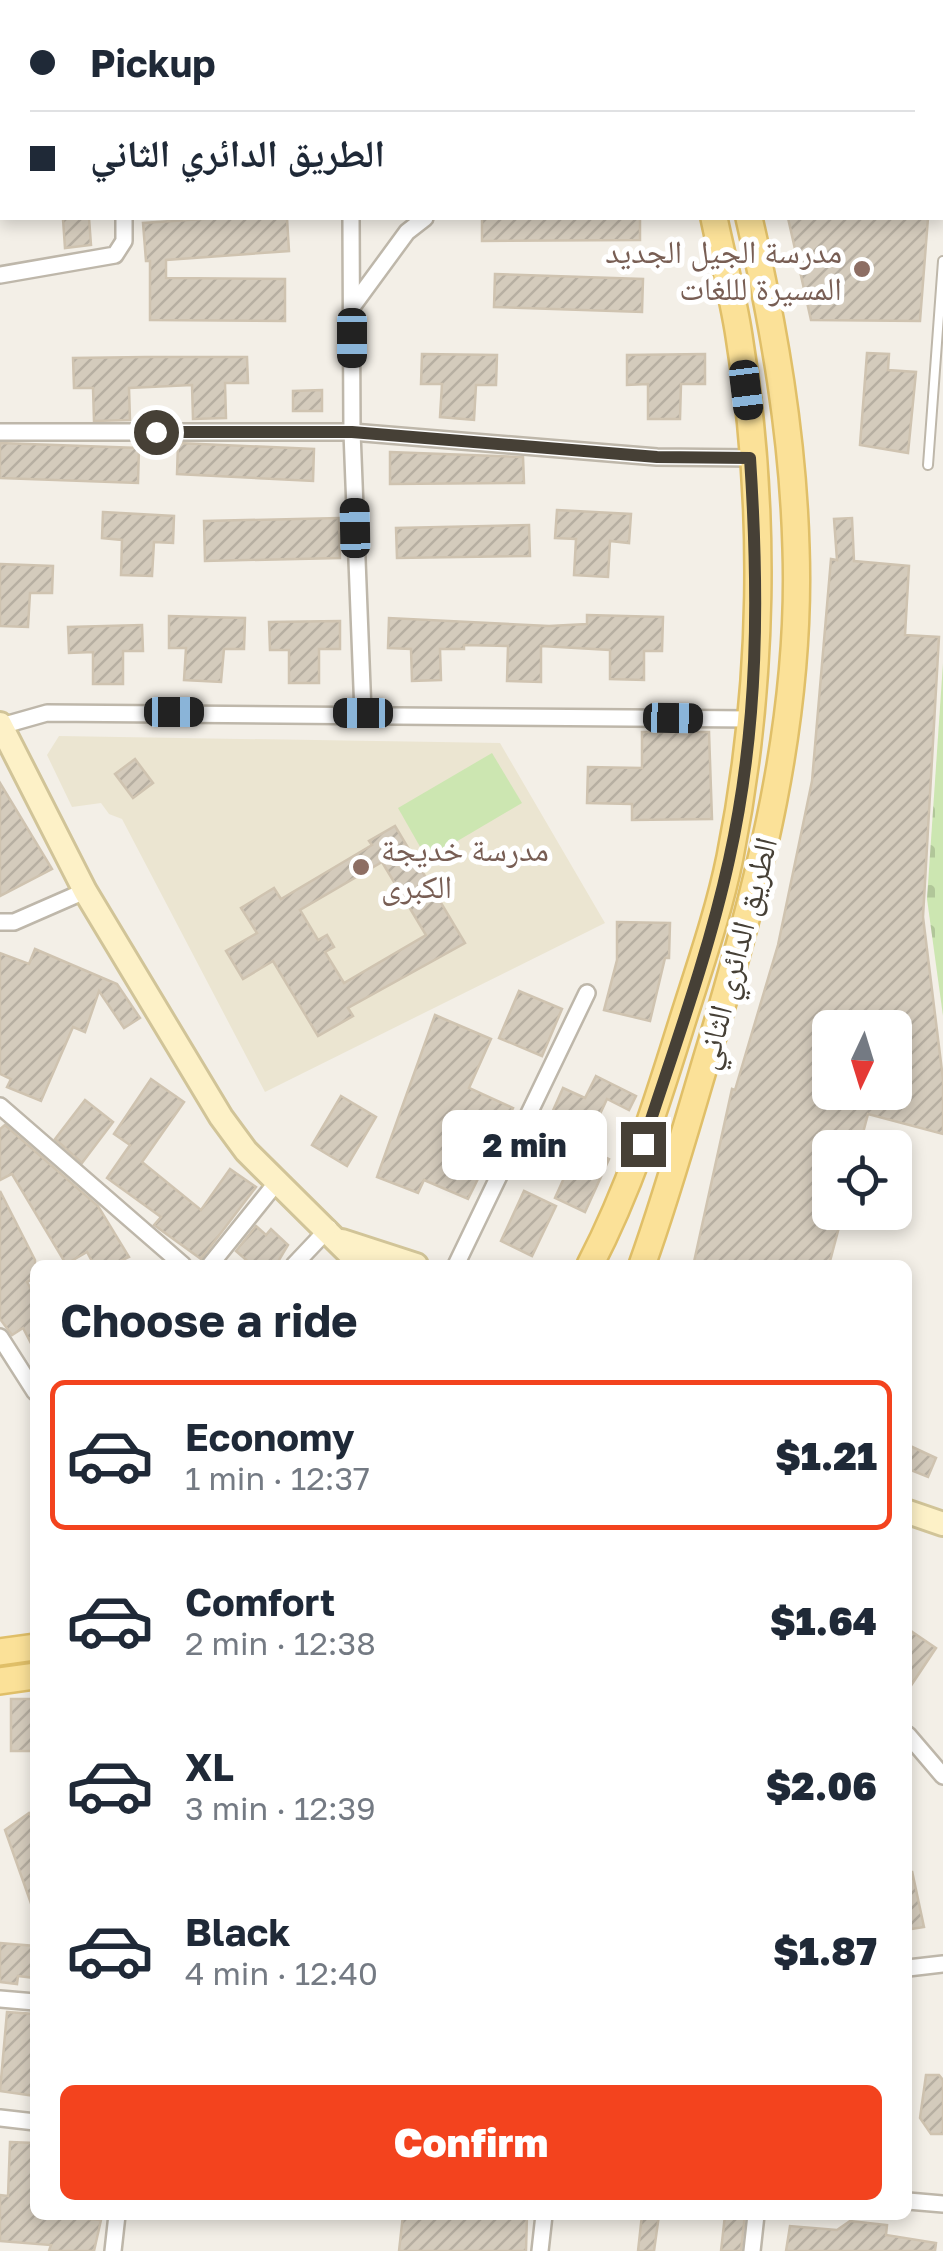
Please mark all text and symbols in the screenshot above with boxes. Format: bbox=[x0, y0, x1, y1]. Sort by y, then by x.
text: Pickup bbox=[90, 40, 216, 85]
text: الطريق الدائري الثاني bbox=[90, 130, 385, 175]
place label: مدرسة الجيل الجديد المسيرة لللغات bbox=[605, 232, 842, 307]
marker: مدرسة الجيل الجديد المسيرة لللغات bbox=[851, 258, 873, 280]
car bbox=[337, 308, 367, 368]
car bbox=[727, 358, 765, 422]
route start bbox=[134, 410, 179, 455]
car bbox=[339, 498, 371, 558]
car bbox=[144, 697, 204, 727]
car bbox=[333, 698, 393, 728]
car bbox=[643, 702, 703, 734]
place label: مدرسة خديجة الكبرى bbox=[381, 830, 549, 906]
street label: الطريق الدائري الثاني bbox=[686, 833, 791, 1075]
marker: مدرسة خديجة الكبرى bbox=[350, 856, 372, 878]
north arrow bbox=[812, 1010, 912, 1110]
map controls bbox=[812, 1010, 912, 1230]
callout: 2 min bbox=[443, 1109, 608, 1179]
route end bbox=[621, 1122, 666, 1167]
text: 2 min bbox=[482, 1126, 567, 1164]
button: locate bbox=[812, 1130, 912, 1230]
text: Choose a ride bbox=[60, 1293, 358, 1347]
icon: car bbox=[65, 1410, 155, 1500]
text: Economy bbox=[185, 1414, 354, 1459]
text: $1.21 bbox=[775, 1433, 877, 1478]
text: 1 min · 12:37 bbox=[185, 1459, 370, 1497]
icon: car bbox=[65, 1575, 155, 1665]
text: Comfort bbox=[185, 1579, 335, 1624]
text: $1.64 bbox=[770, 1598, 877, 1643]
text: 2 min · 12:38 bbox=[185, 1624, 376, 1662]
icon: car bbox=[65, 1740, 155, 1830]
text: XL bbox=[185, 1744, 234, 1789]
text: $2.06 bbox=[766, 1763, 877, 1808]
text: 3 min · 12:39 bbox=[185, 1789, 376, 1827]
icon: car bbox=[65, 1905, 155, 1995]
text: Black bbox=[185, 1909, 290, 1954]
text: $1.87 bbox=[773, 1928, 877, 1973]
text: 4 min · 12:40 bbox=[185, 1954, 378, 1992]
button: Confirm bbox=[60, 2085, 882, 2200]

